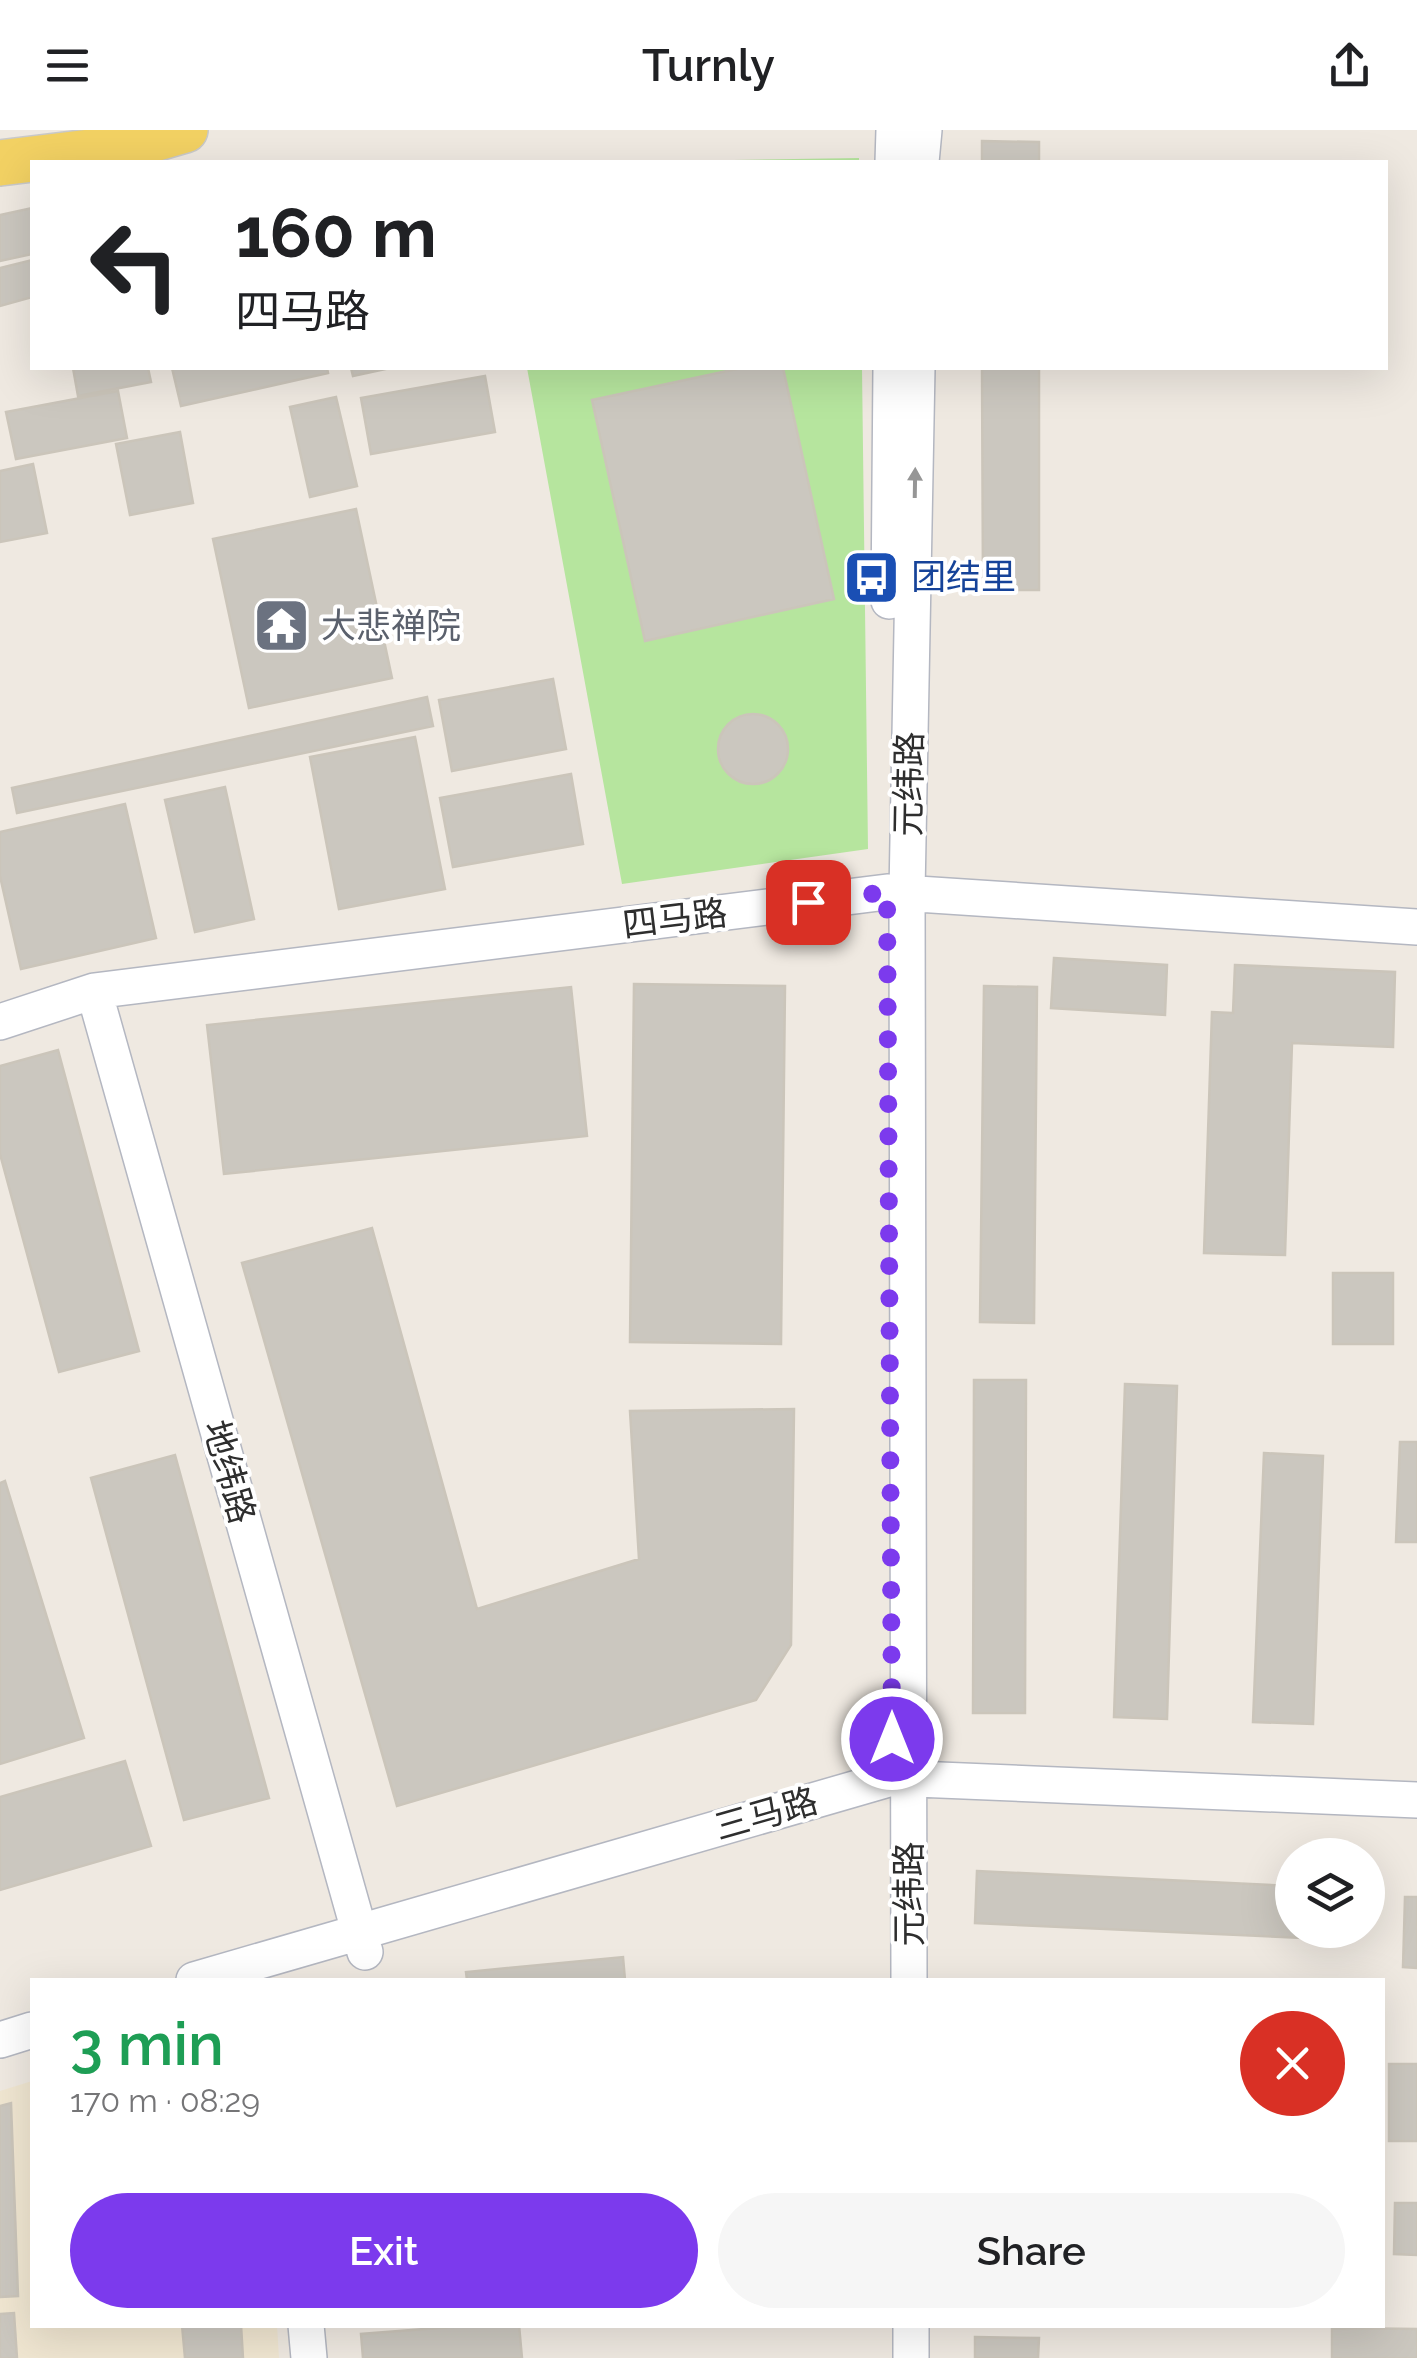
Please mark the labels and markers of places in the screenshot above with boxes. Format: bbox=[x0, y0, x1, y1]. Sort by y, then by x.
bus stop icon: 团结里 bbox=[842, 547, 902, 607]
place label: 团结里 bbox=[911, 556, 1016, 597]
temple icon: 大悲禅院 bbox=[252, 596, 312, 656]
place label: 大悲禅院 bbox=[321, 605, 461, 646]
pin bbox=[766, 860, 851, 945]

